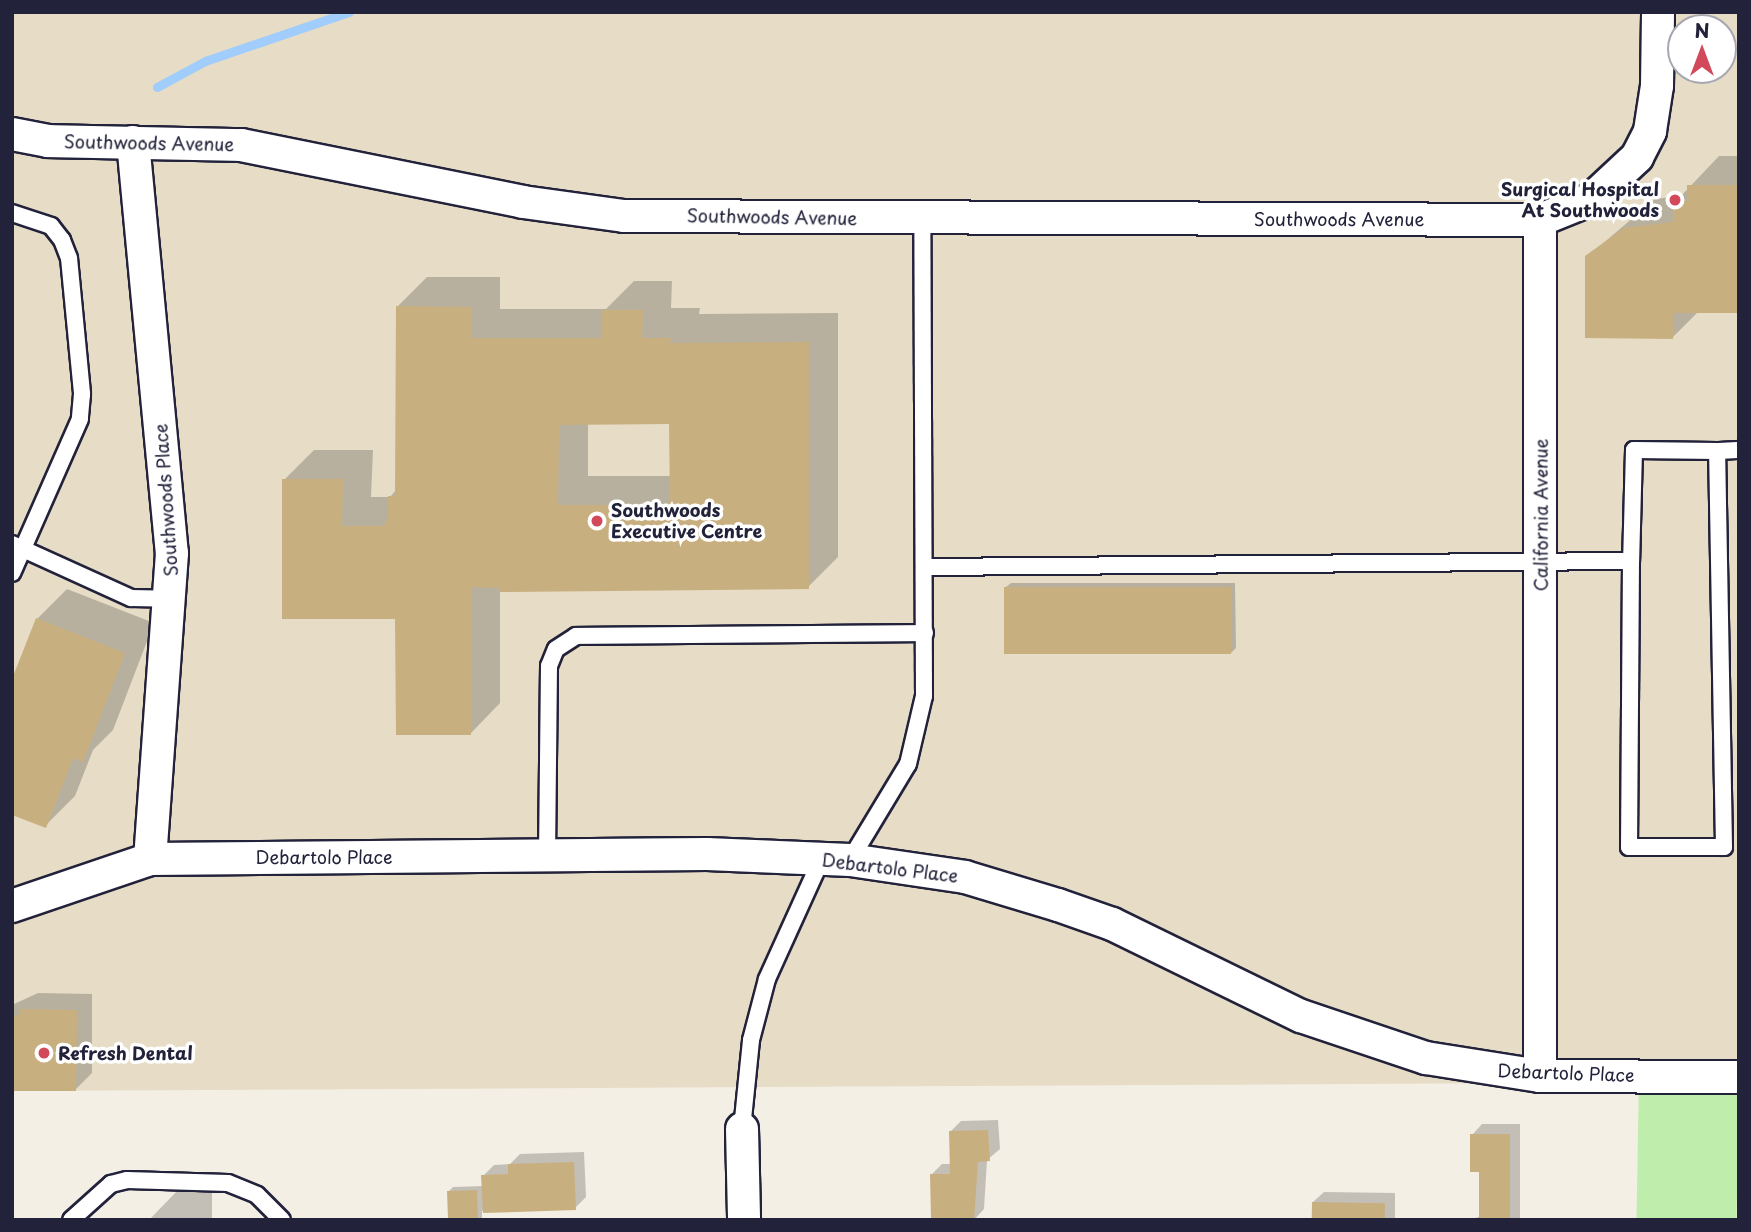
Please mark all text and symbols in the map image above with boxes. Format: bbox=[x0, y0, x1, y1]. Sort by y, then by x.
north arrow bbox=[1667, 14, 1737, 84]
text: N bbox=[1694, 16, 1710, 44]
street label: Southwoods Avenue bbox=[64, 131, 234, 155]
place label: Surgical Hospital At Southwoods bbox=[1501, 179, 1659, 222]
marker: Surgical Hospital At Southwoods bbox=[1665, 190, 1685, 210]
street label: Southwoods Avenue bbox=[687, 205, 857, 229]
street label: Southwoods Avenue bbox=[1254, 208, 1424, 230]
street label: Southwoods Place bbox=[150, 422, 182, 578]
street label: California Avenue bbox=[1530, 438, 1552, 592]
place label: Southwoods Executive Centre bbox=[611, 500, 764, 542]
marker: Southwoods Executive Centre bbox=[589, 513, 605, 529]
street label: Debartolo Place bbox=[255, 846, 393, 868]
street label: Debartolo Place bbox=[820, 849, 960, 887]
place label: Refresh Dental bbox=[58, 1042, 194, 1064]
marker: Refresh Dental bbox=[36, 1045, 52, 1061]
street label: Debartolo Place bbox=[1497, 1060, 1635, 1086]

